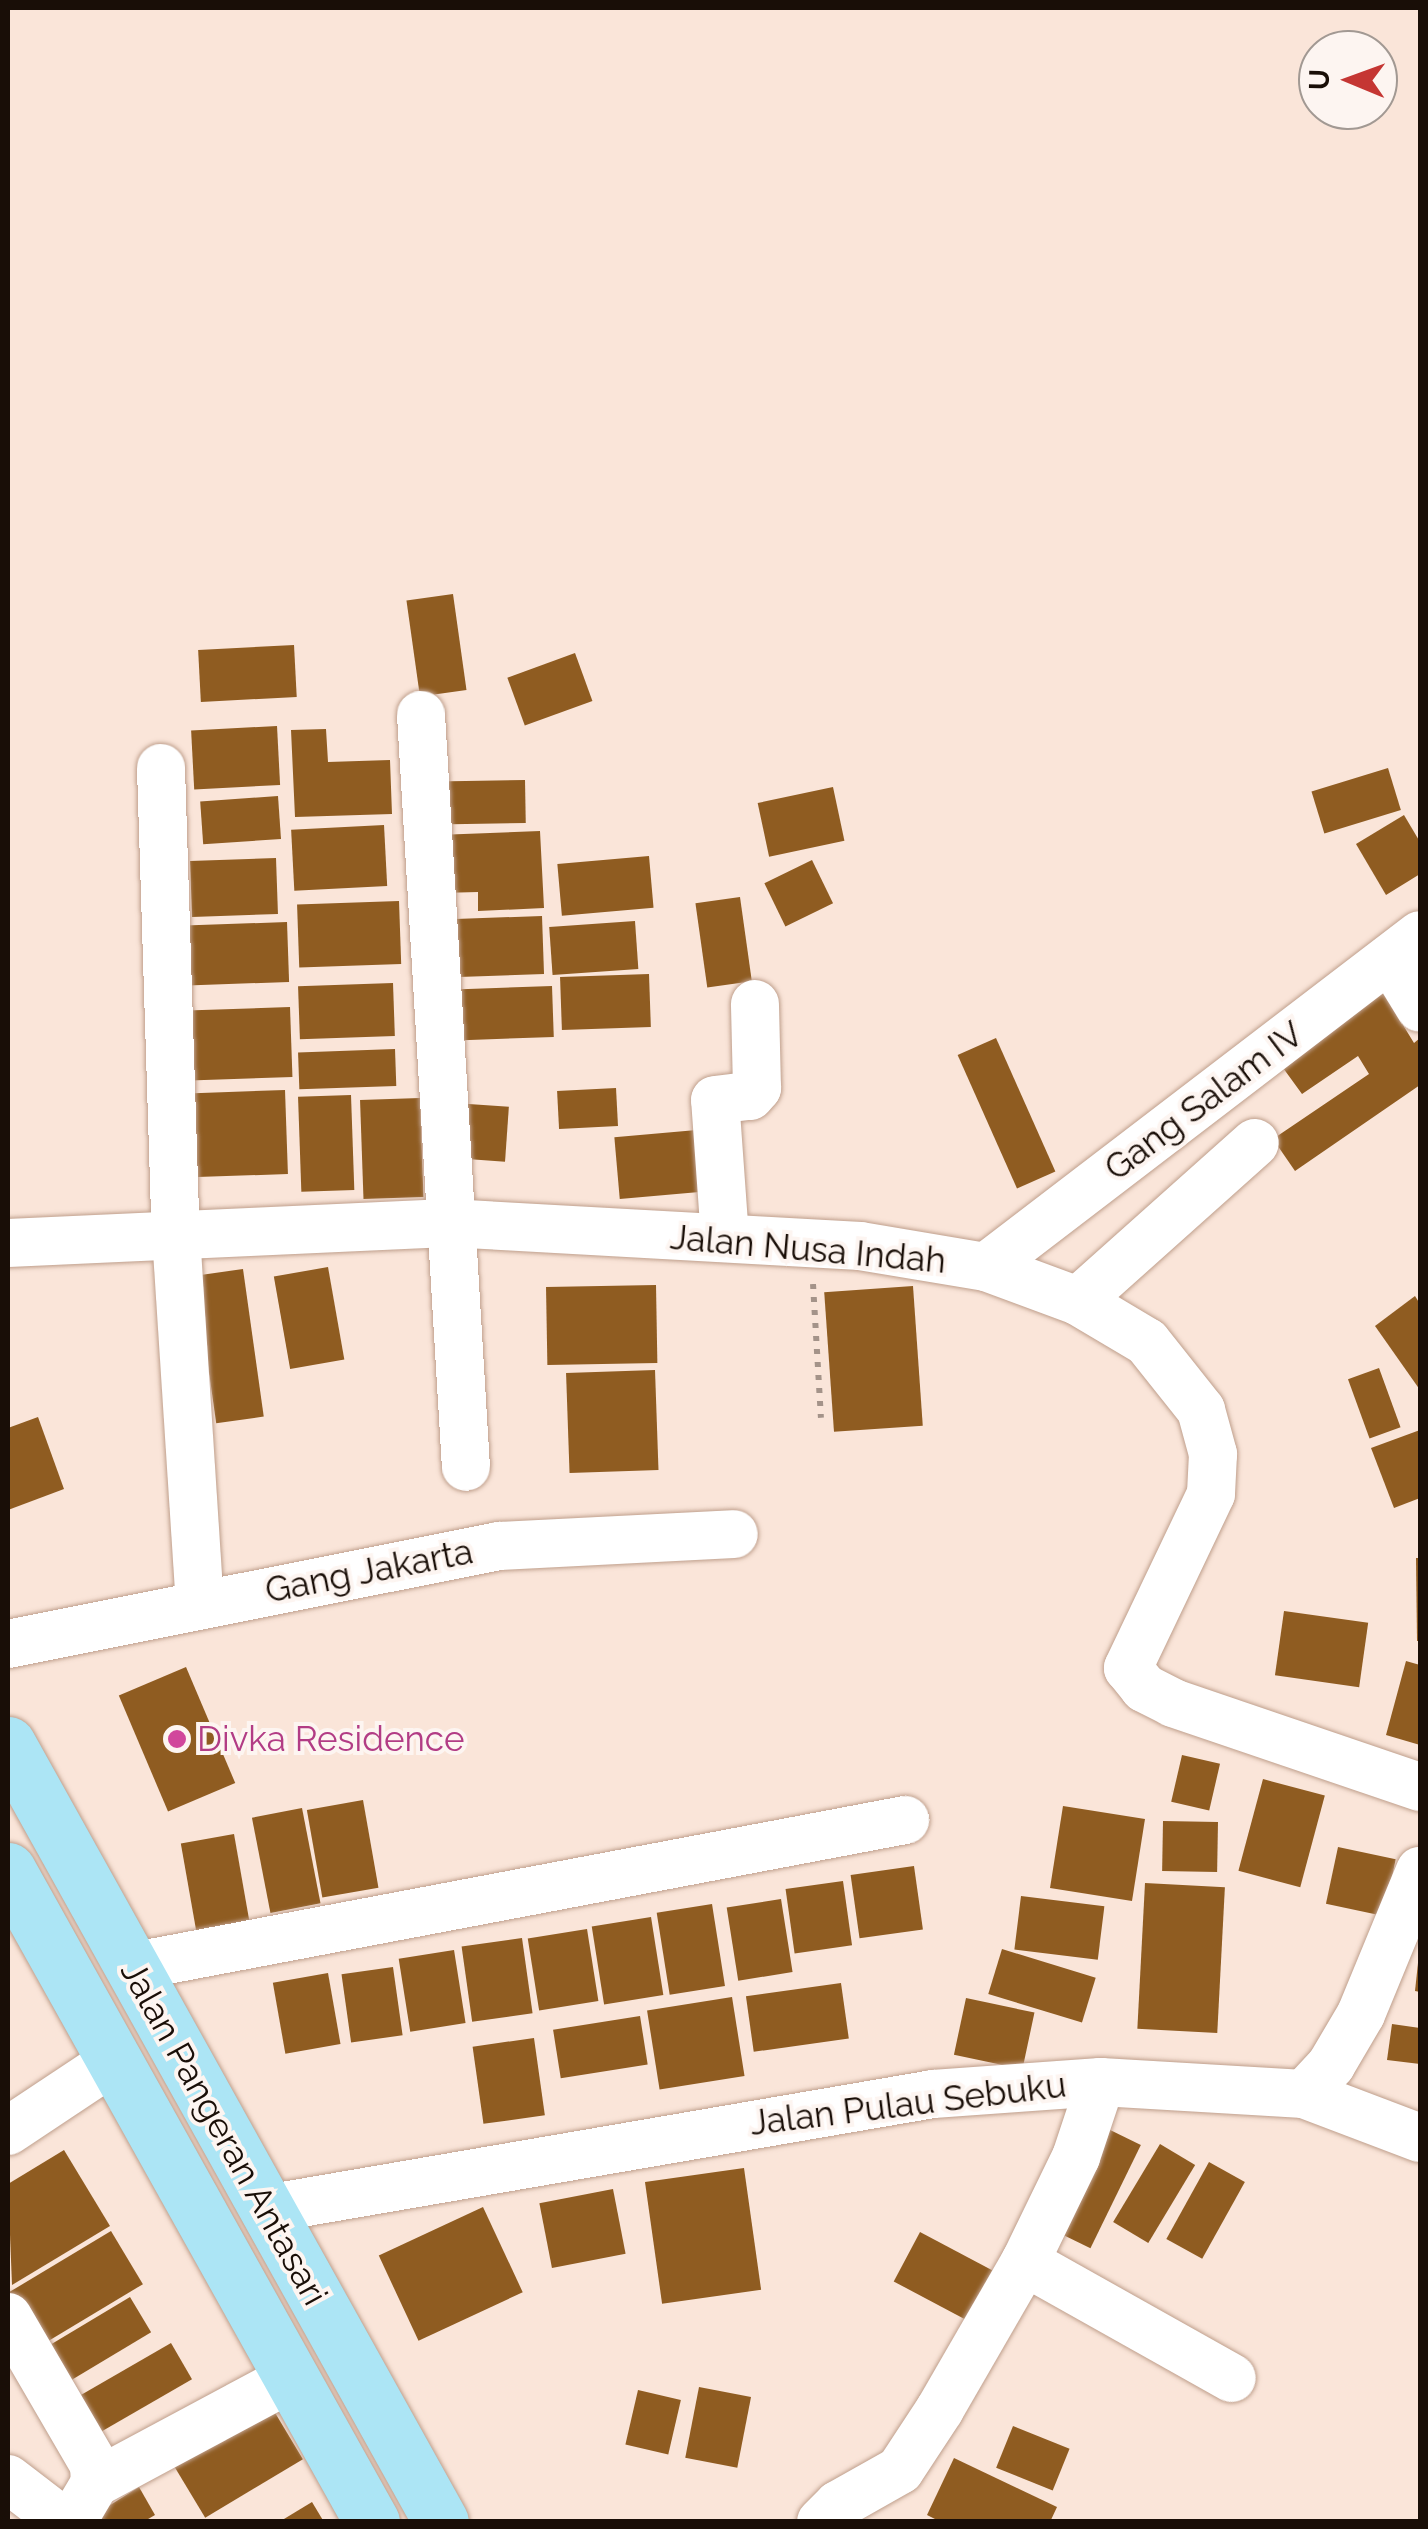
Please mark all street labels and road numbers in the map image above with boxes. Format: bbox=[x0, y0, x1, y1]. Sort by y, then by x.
street label: Gang Salam IV bbox=[1097, 1013, 1311, 1189]
street label: Jalan Nusa Indah bbox=[668, 1216, 948, 1282]
street label: Gang Jakarta bbox=[261, 1530, 477, 1612]
street label: Jalan Pangeran Antasari bbox=[112, 1953, 336, 2313]
street label: Jalan Pulau Sebuku bbox=[748, 2064, 1068, 2144]

